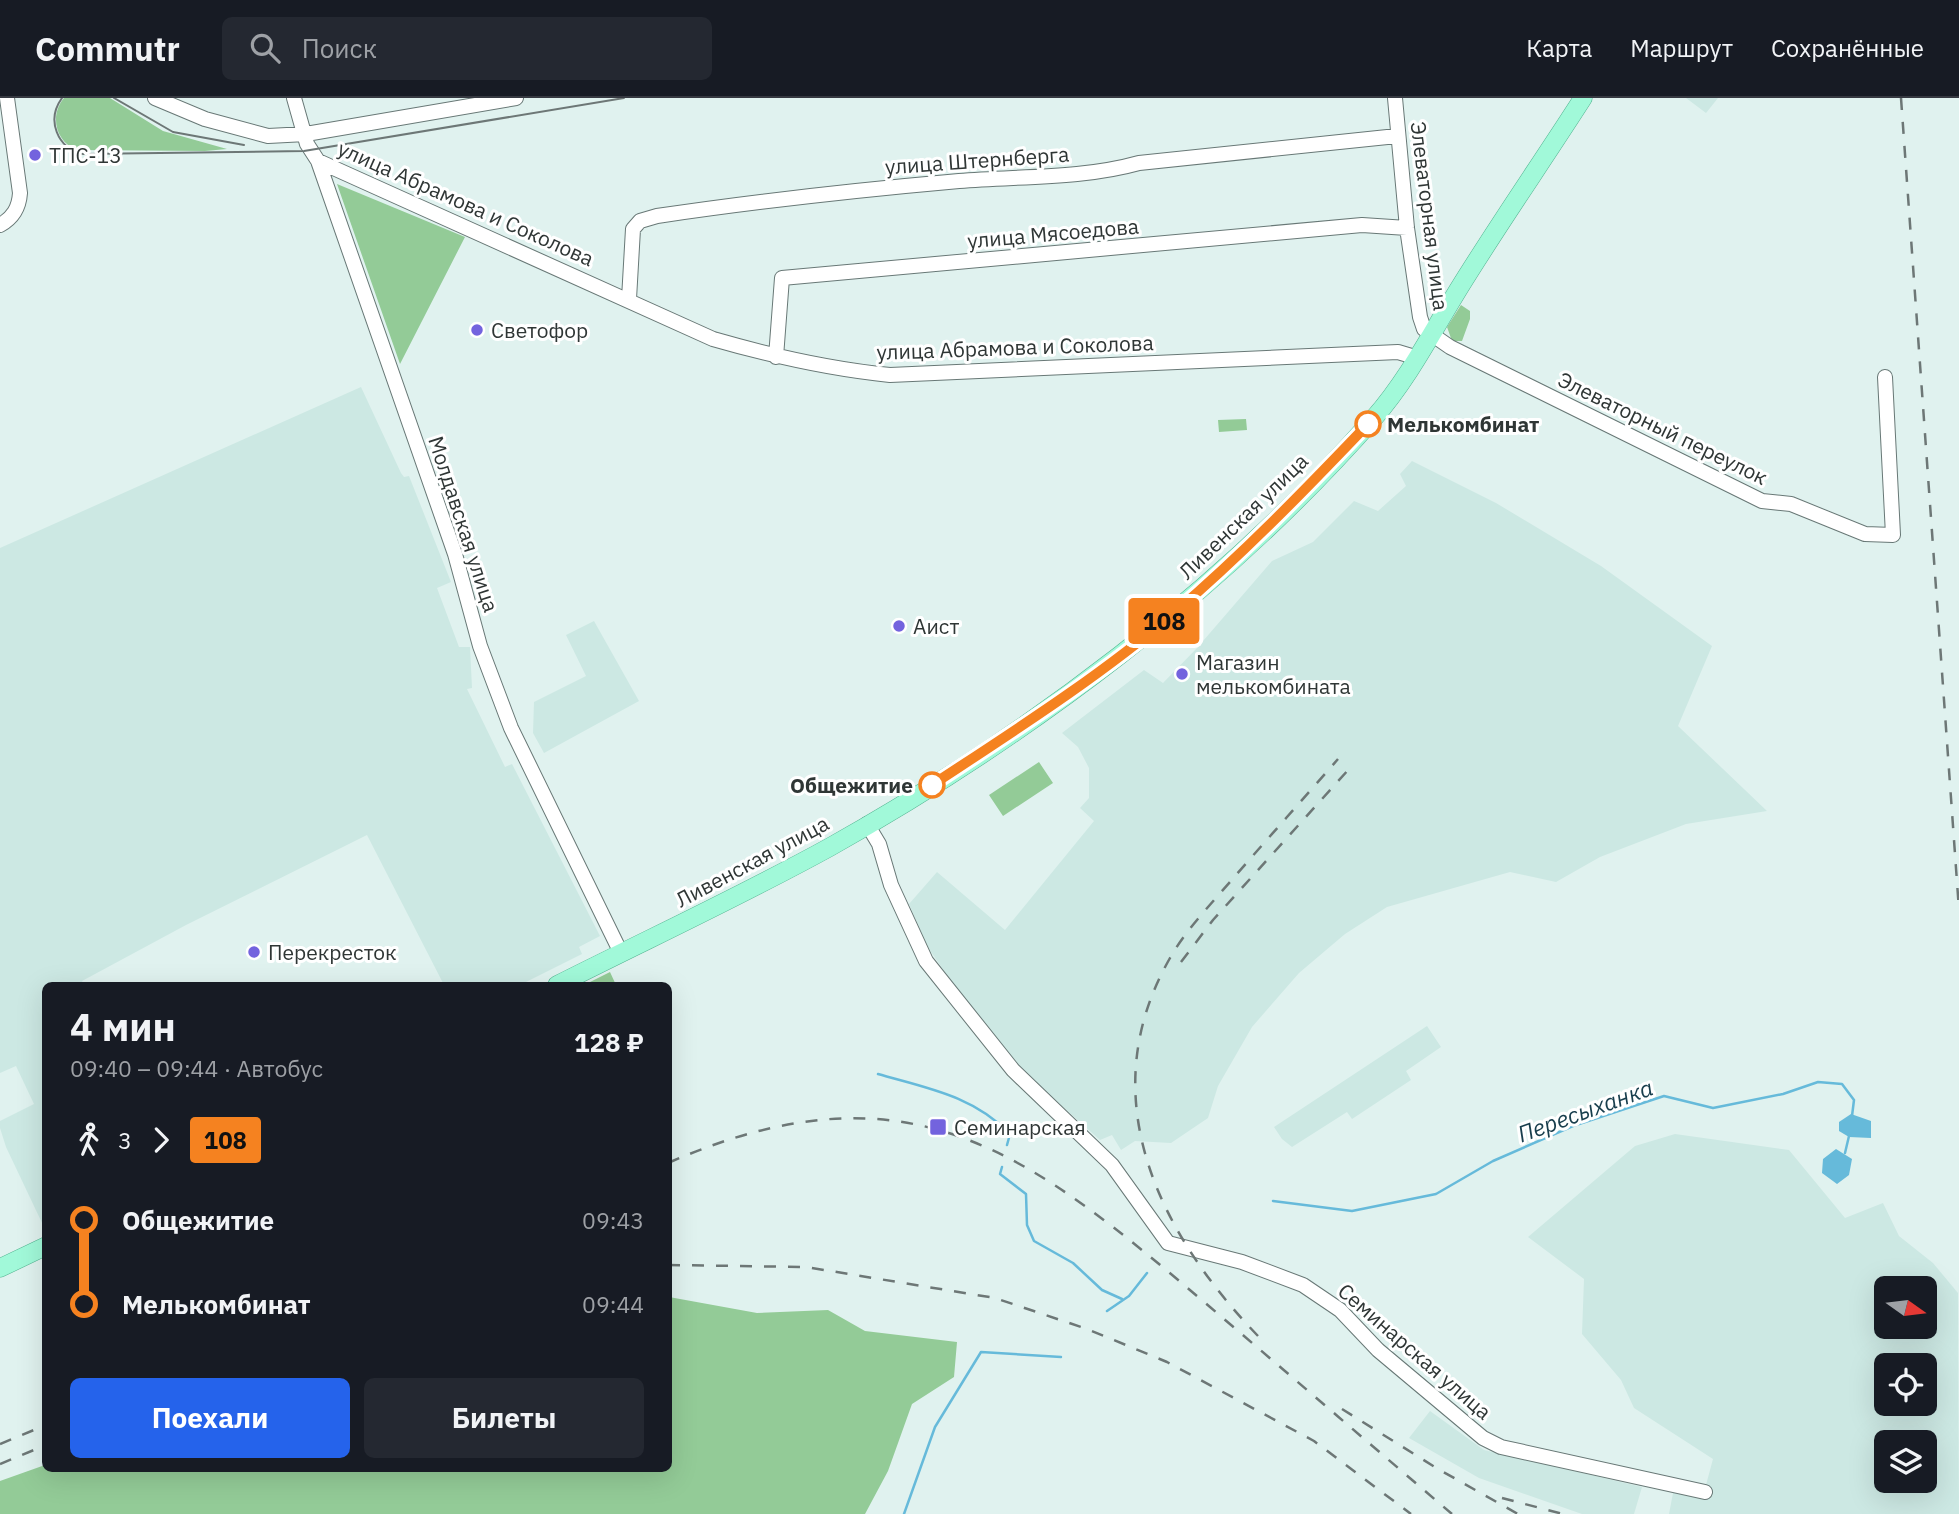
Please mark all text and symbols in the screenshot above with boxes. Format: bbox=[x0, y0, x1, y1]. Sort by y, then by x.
search box bbox=[222, 17, 712, 80]
text: Commutr bbox=[35, 27, 180, 70]
icon: search bbox=[246, 29, 284, 67]
text: Поиск bbox=[302, 31, 377, 65]
text: Карта bbox=[1526, 32, 1592, 64]
text: Маршрут bbox=[1630, 32, 1733, 64]
text: Сохранённые bbox=[1771, 32, 1924, 64]
street label: Элеваторная улица bbox=[1405, 120, 1455, 312]
street label: улица Абрамова и Соколова bbox=[334, 134, 598, 272]
street label: улица Штернберга bbox=[884, 140, 1070, 180]
place label: ТПС-13 bbox=[49, 141, 122, 169]
marker: ТПС-13 bbox=[27, 147, 43, 163]
street label: улица Мясоедова bbox=[966, 212, 1140, 254]
place label: Светофор bbox=[491, 316, 588, 344]
marker: Светофор bbox=[469, 322, 485, 338]
street label: улица Абрамова и Соколова bbox=[876, 328, 1154, 366]
street label: Элеваторный переулок bbox=[1554, 365, 1772, 491]
place label: Мелькомбинат bbox=[1387, 410, 1539, 438]
marker: Мелькомбинат bbox=[1355, 411, 1381, 437]
street label: Молдавская улица bbox=[422, 432, 506, 616]
street label: Ливенская улица bbox=[1172, 447, 1314, 585]
line badge: 108 bbox=[1124, 598, 1204, 644]
text: 108 bbox=[1142, 605, 1186, 637]
place label: Аист bbox=[913, 612, 959, 640]
marker: Аист bbox=[891, 618, 907, 634]
place label: Магазин мелькомбината bbox=[1196, 648, 1351, 700]
marker: Магазин мелькомбината bbox=[1174, 666, 1190, 682]
place label: Общежитие bbox=[790, 771, 913, 799]
marker: Общежитие bbox=[919, 772, 945, 798]
street label: Ливенская улица bbox=[670, 809, 834, 913]
place label: Перекресток bbox=[268, 938, 397, 966]
marker: Перекресток bbox=[246, 944, 262, 960]
text: 4 мин bbox=[70, 1002, 176, 1051]
text: 128 ₽ bbox=[574, 1025, 644, 1059]
text: 09:40 – 09:44 · Автобус bbox=[70, 1053, 323, 1083]
water label: Пересыханка bbox=[1513, 1072, 1657, 1148]
place label: Семинарская bbox=[954, 1113, 1086, 1141]
marker: Семинарская bbox=[928, 1117, 948, 1137]
icon: walk bbox=[70, 1121, 108, 1159]
icon: forward bbox=[142, 1121, 180, 1159]
text: 108 bbox=[204, 1124, 247, 1156]
text: 3 bbox=[118, 1125, 132, 1155]
text: Общежитие bbox=[122, 1203, 274, 1237]
text: 09:43 bbox=[582, 1205, 644, 1235]
north arrow bbox=[1874, 1276, 1937, 1339]
map controls bbox=[1874, 1276, 1937, 1493]
street label: Семинарская улица bbox=[1332, 1277, 1498, 1425]
text: Мелькомбинат bbox=[122, 1287, 311, 1321]
text: 09:44 bbox=[582, 1289, 644, 1319]
button: locate bbox=[1874, 1353, 1937, 1416]
button: Поехали bbox=[70, 1378, 350, 1458]
button: Билеты bbox=[364, 1378, 644, 1458]
button: layers bbox=[1874, 1430, 1937, 1493]

